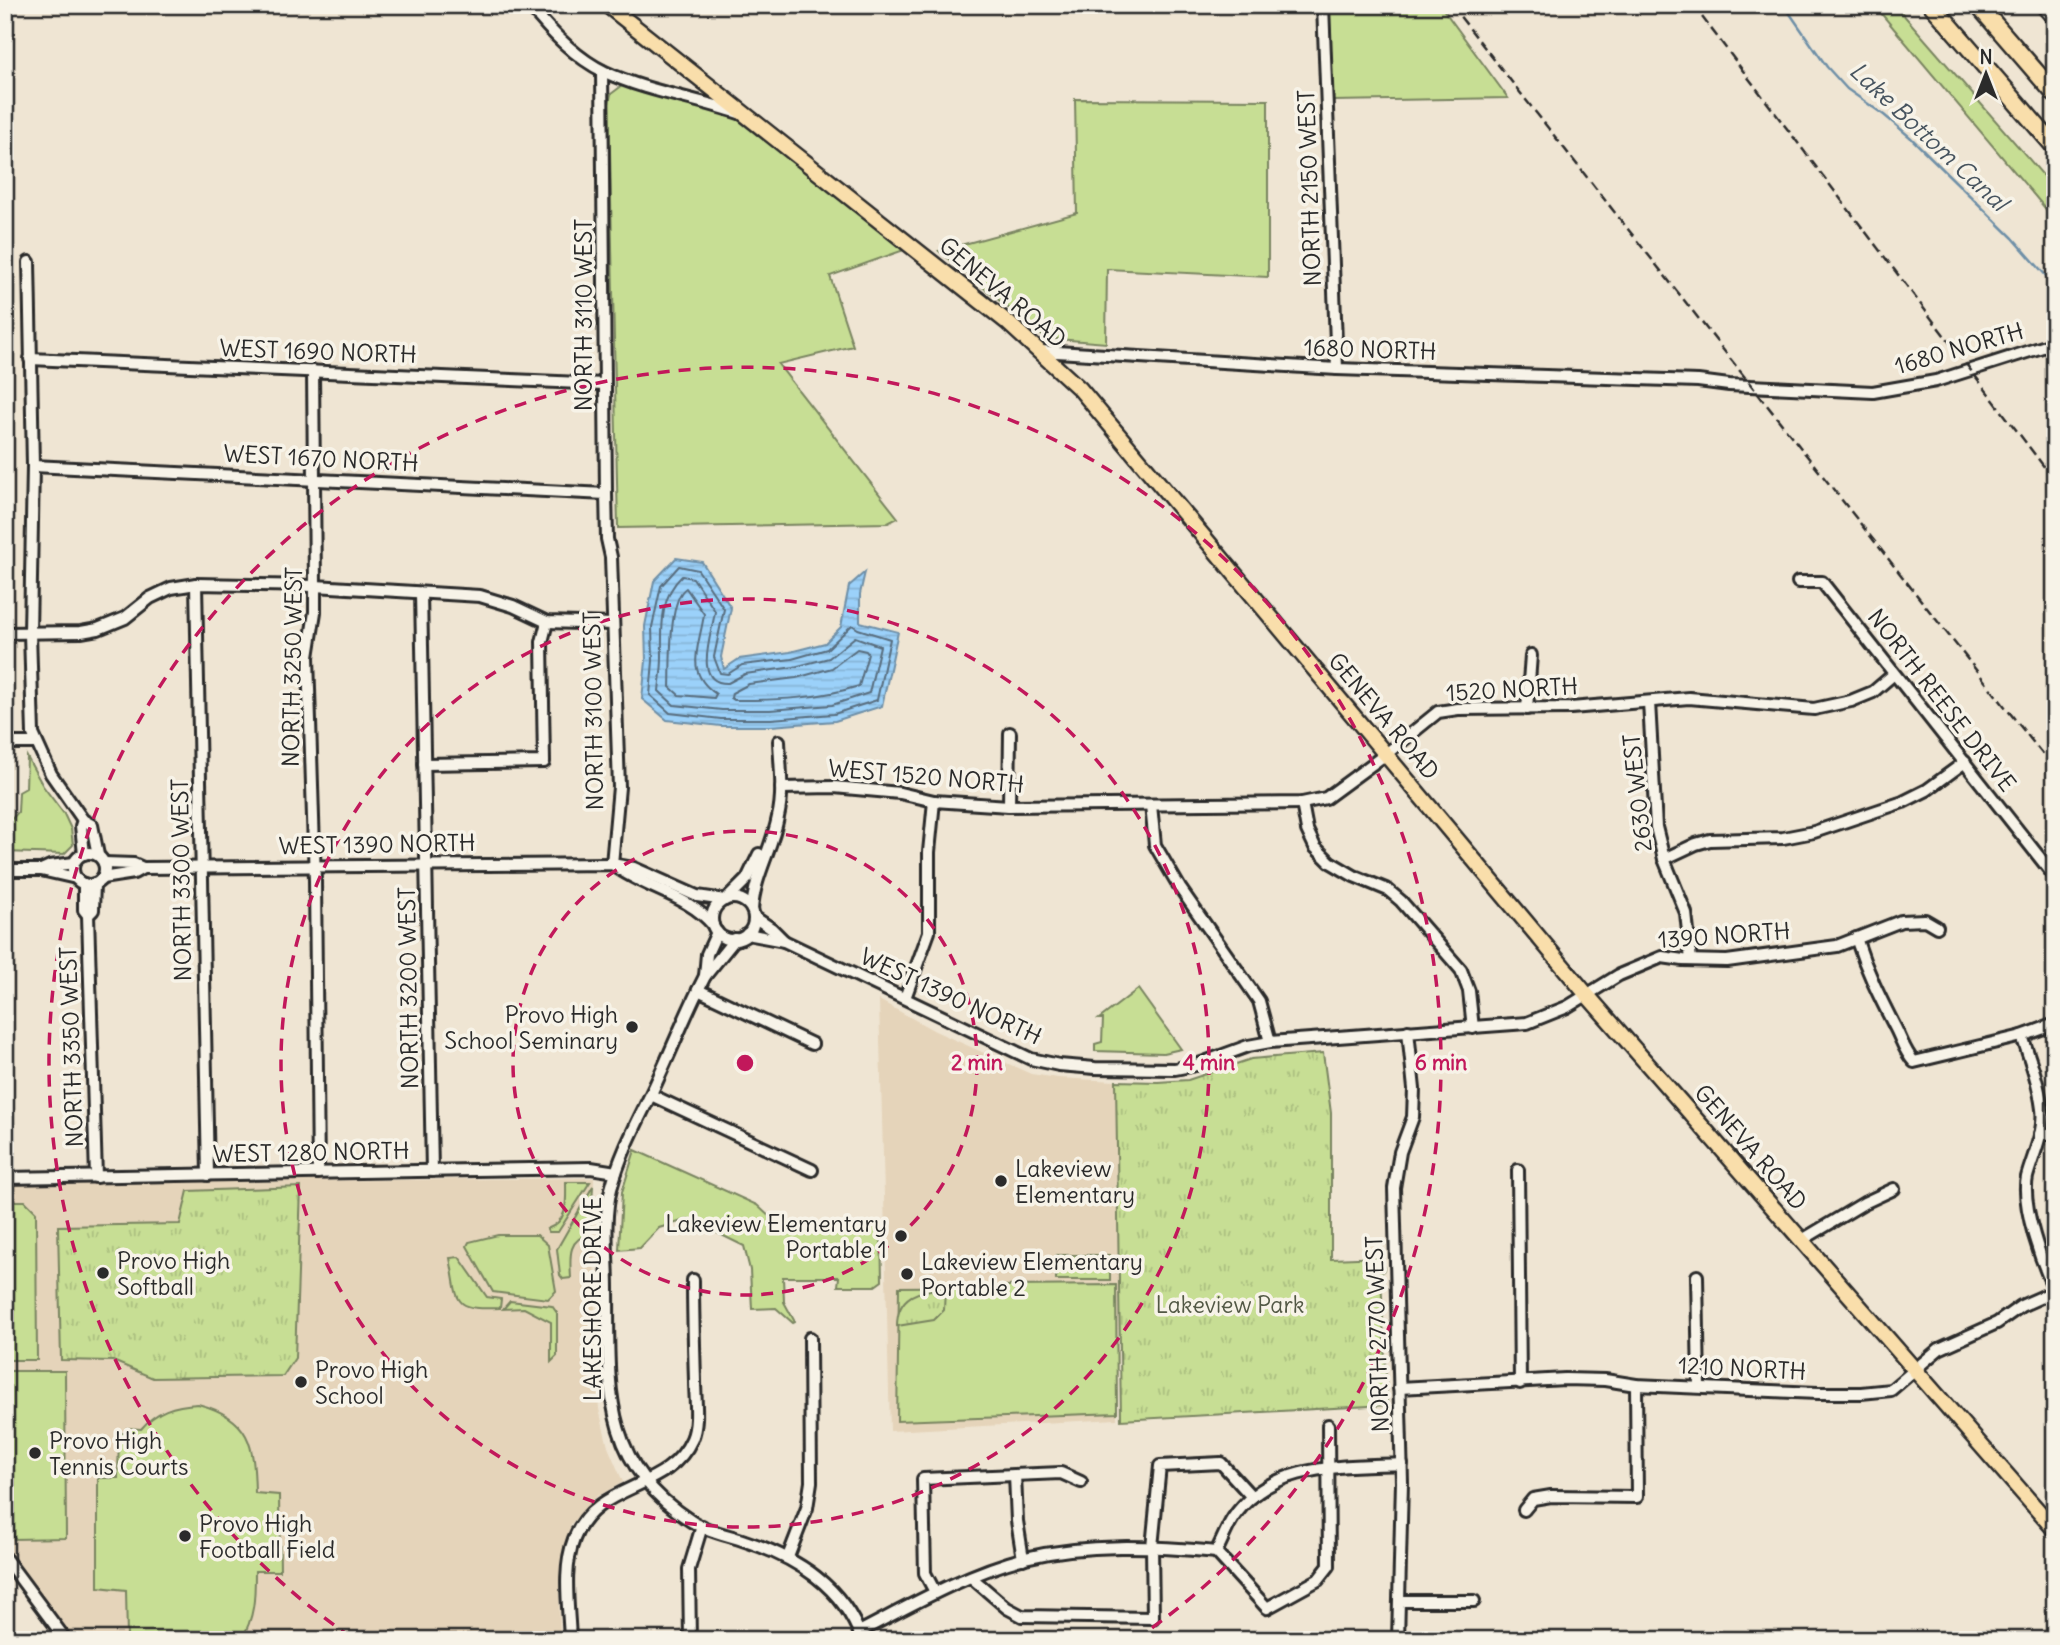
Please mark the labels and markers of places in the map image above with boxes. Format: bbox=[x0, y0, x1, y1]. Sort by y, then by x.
place label: Provo High School Seminary bbox=[444, 1000, 618, 1055]
marker: Provo High School Seminary bbox=[624, 1019, 640, 1035]
centre of rings bbox=[733, 1051, 757, 1075]
place label: Lakeview Elementary bbox=[1015, 1154, 1135, 1209]
marker: Lakeview Elementary bbox=[993, 1173, 1009, 1189]
place label: Lakeview Elementary Portable 1 bbox=[665, 1209, 887, 1264]
marker: Lakeview Elementary Portable 1 bbox=[893, 1228, 909, 1244]
place label: Provo High Softball bbox=[117, 1246, 230, 1301]
place label: Lakeview Elementary Portable 2 bbox=[921, 1247, 1143, 1302]
marker: Provo High Softball bbox=[95, 1265, 111, 1281]
marker: Lakeview Elementary Portable 2 bbox=[899, 1266, 915, 1282]
place label: Provo High School bbox=[315, 1355, 428, 1410]
marker: Provo High School bbox=[293, 1374, 309, 1390]
place label: Provo High Tennis Courts bbox=[49, 1426, 188, 1481]
marker: Provo High Tennis Courts bbox=[27, 1445, 43, 1461]
place label: Provo High Football Field bbox=[199, 1509, 335, 1564]
marker: Provo High Football Field bbox=[177, 1528, 193, 1544]

